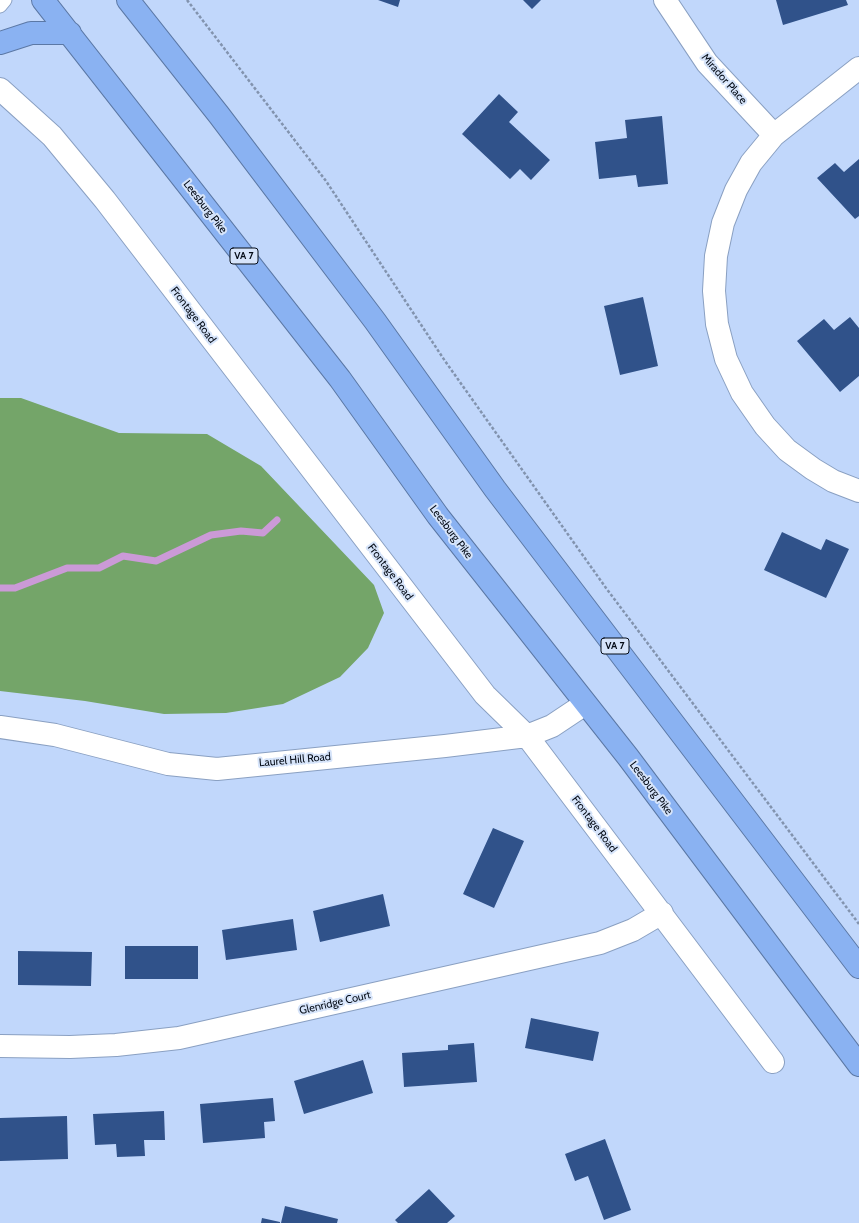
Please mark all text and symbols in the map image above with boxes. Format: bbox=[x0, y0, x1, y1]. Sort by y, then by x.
street label: Mirador Place bbox=[698, 51, 750, 107]
street label: Leesburg Pike bbox=[180, 178, 230, 236]
road number: VA 7 bbox=[230, 248, 258, 264]
street label: Frontage Road bbox=[168, 284, 218, 346]
street label: Leesburg Pike bbox=[427, 503, 475, 561]
street label: Frontage Road bbox=[365, 541, 415, 603]
road number: VA 7 bbox=[601, 638, 629, 654]
street label: Laurel Hill Road bbox=[259, 750, 331, 770]
street label: Leesburg Pike bbox=[627, 759, 675, 817]
street label: Frontage Road bbox=[569, 793, 619, 855]
street label: Glenridge Court bbox=[298, 988, 372, 1018]

